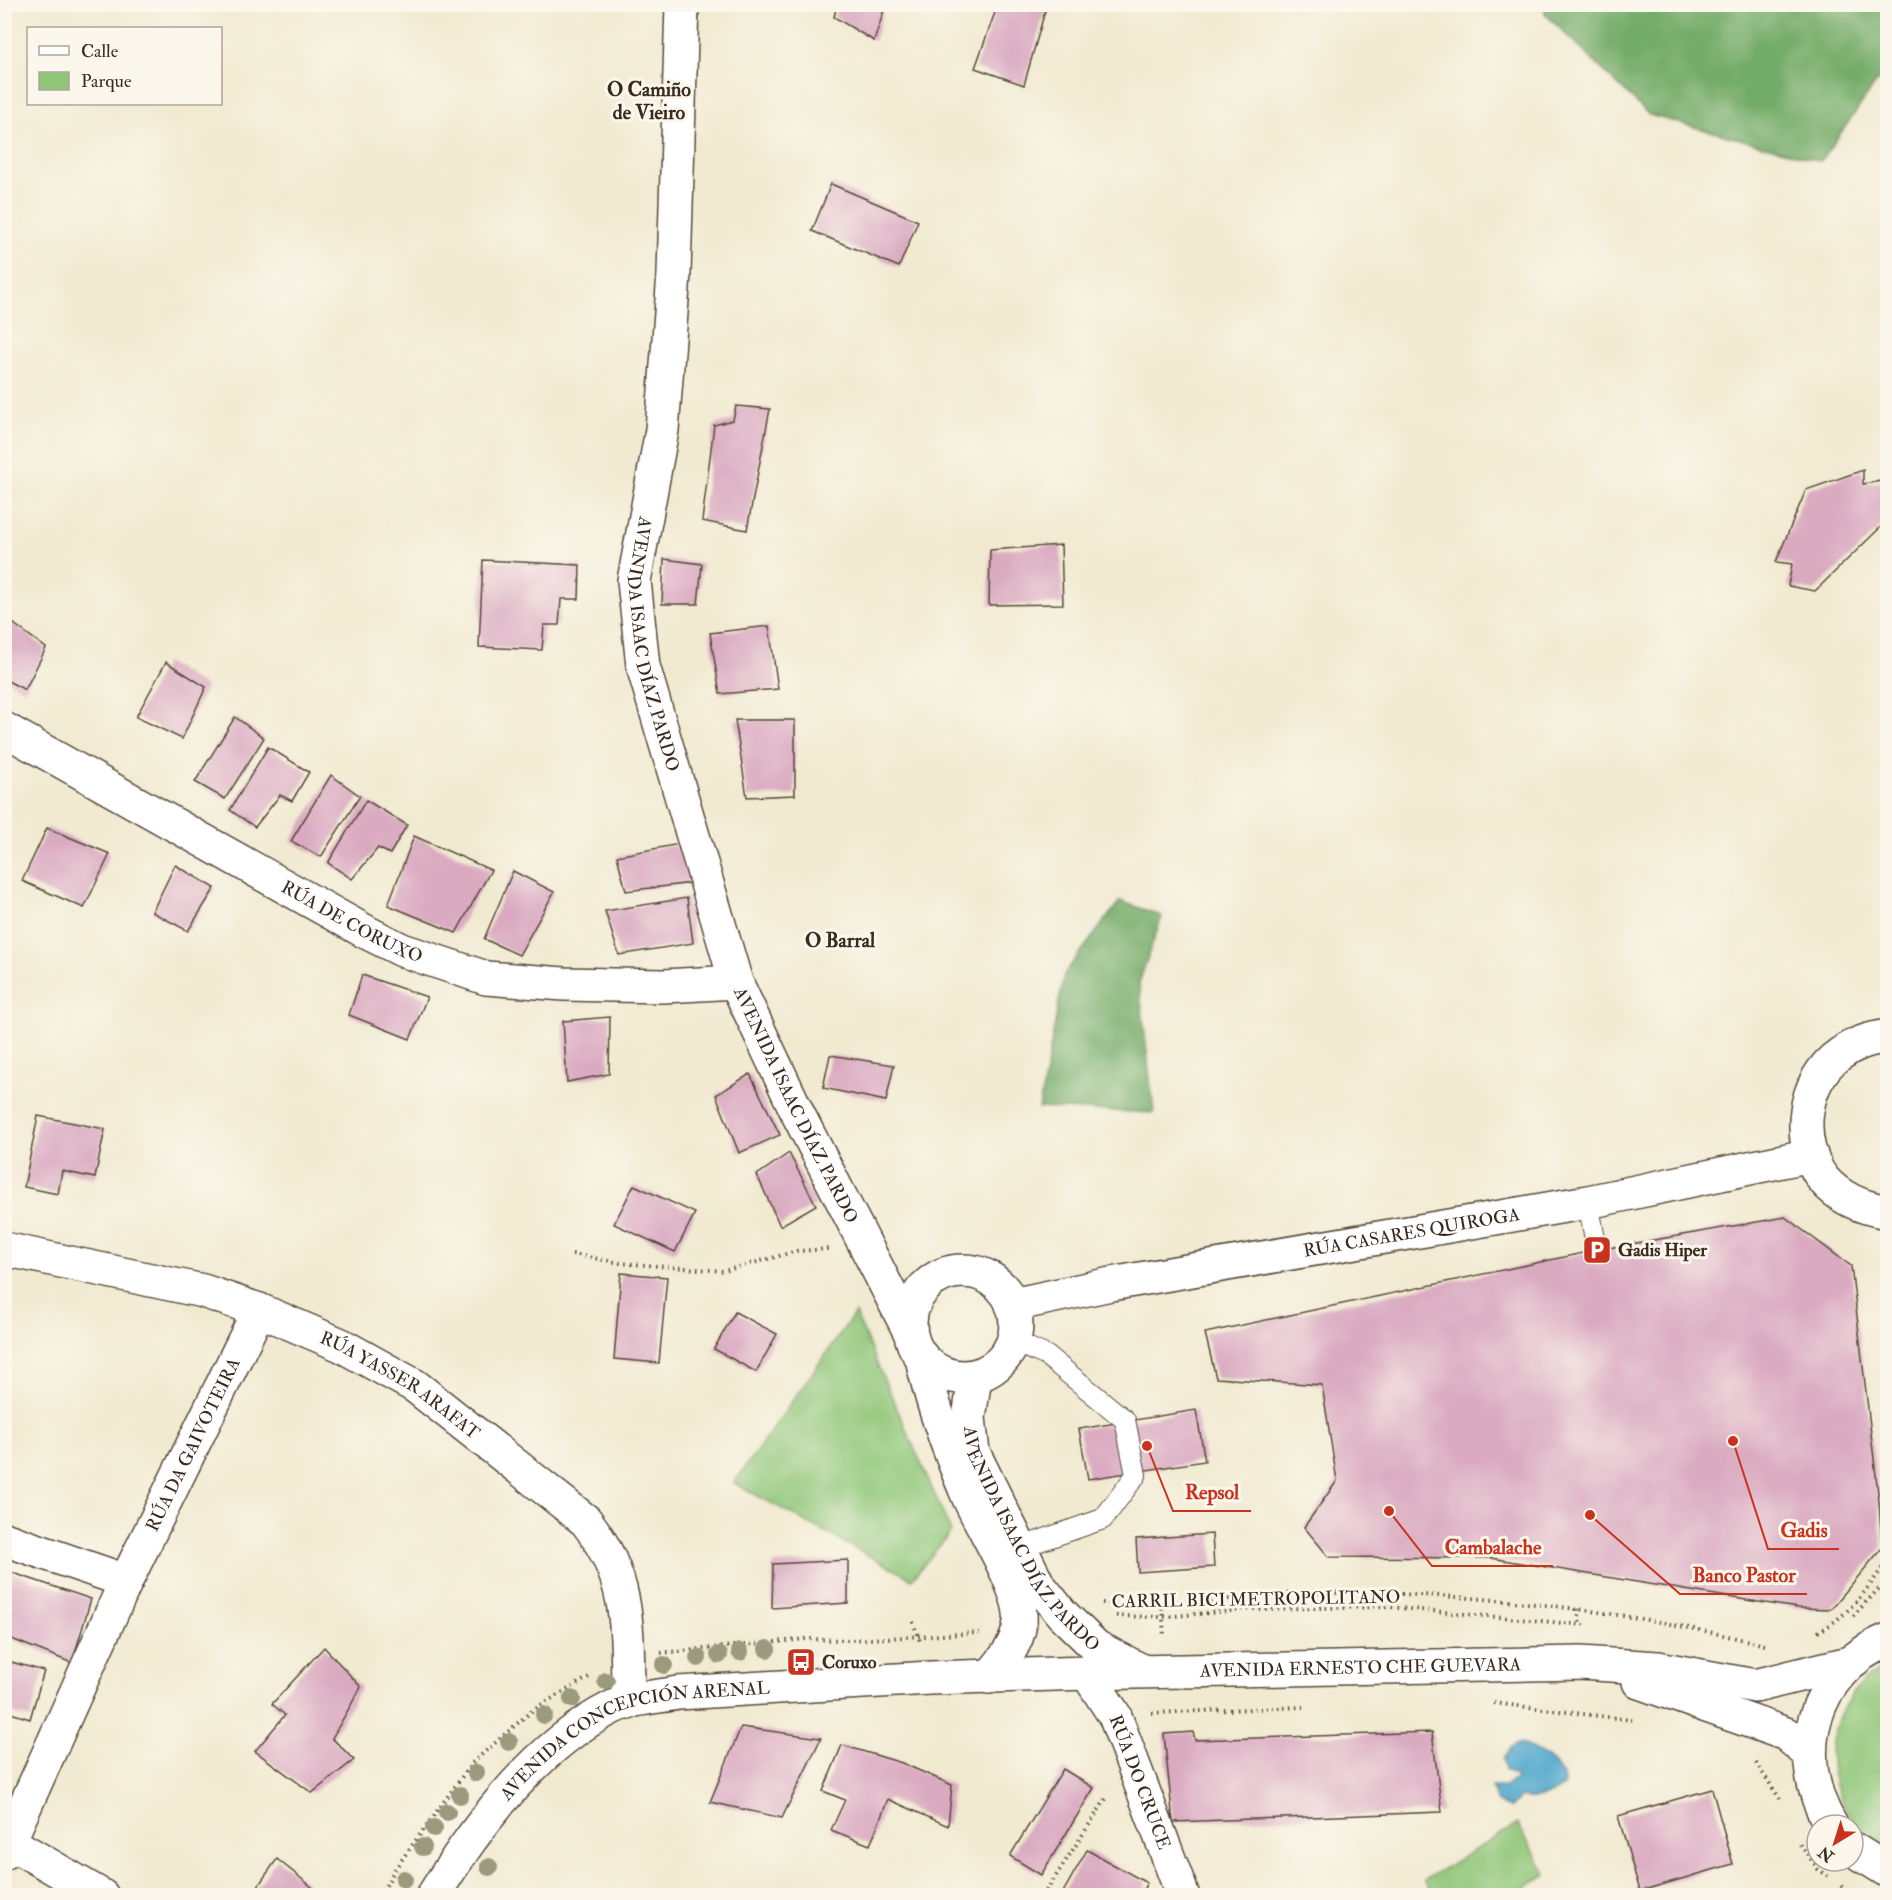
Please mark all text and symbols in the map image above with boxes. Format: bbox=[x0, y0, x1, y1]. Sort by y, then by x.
legend bbox=[27, 27, 222, 105]
text: Calle bbox=[81, 40, 119, 63]
text: Parque bbox=[81, 70, 132, 93]
district label: O Camiño de Vieiro bbox=[607, 77, 691, 125]
street label: AVENIDA ISAAC DÍAZ PARDO bbox=[621, 514, 684, 774]
street label: RÚA DE CORUXO bbox=[277, 876, 425, 968]
district label: O Barral bbox=[805, 928, 876, 953]
street label: AVENIDA ISAAC DÍAZ PARDO bbox=[728, 983, 863, 1227]
street label: RÚA CASARES QUIROGA bbox=[1302, 1203, 1522, 1263]
parking icon: Gadis Hiper bbox=[1581, 1234, 1613, 1266]
place label: Gadis Hiper bbox=[1618, 1239, 1707, 1262]
street label: RÚA YASSER ARAFAT bbox=[316, 1326, 485, 1445]
street label: RÚA DA GAIVOTEIRA bbox=[141, 1354, 246, 1535]
street label: AVENIDA ISAAC DÍAZ PARDO bbox=[958, 1424, 1105, 1657]
callout: Repsol bbox=[1173, 1473, 1251, 1511]
text: Repsol bbox=[1185, 1480, 1240, 1506]
callout: Gadis bbox=[1768, 1511, 1839, 1549]
text: Gadis bbox=[1780, 1518, 1828, 1543]
callout: Cambalache bbox=[1432, 1528, 1553, 1566]
text: Cambalache bbox=[1445, 1535, 1542, 1560]
callout: Banco Pastor bbox=[1680, 1556, 1807, 1594]
text: Banco Pastor bbox=[1692, 1563, 1796, 1588]
street label: CARRIL BICI METROPOLITANO bbox=[1112, 1585, 1400, 1614]
bus stop icon: Coruxo bbox=[785, 1646, 817, 1678]
place label: Coruxo bbox=[822, 1651, 877, 1674]
street label: AVENIDA ERNESTO CHE GUEVARA bbox=[1199, 1653, 1522, 1683]
street label: AVENIDA CONCEPCIÓN ARENAL bbox=[495, 1677, 770, 1806]
street label: RÚA DO CRUCE bbox=[1104, 1712, 1175, 1853]
north arrow bbox=[1805, 1813, 1865, 1873]
text: N bbox=[1814, 1841, 1839, 1867]

